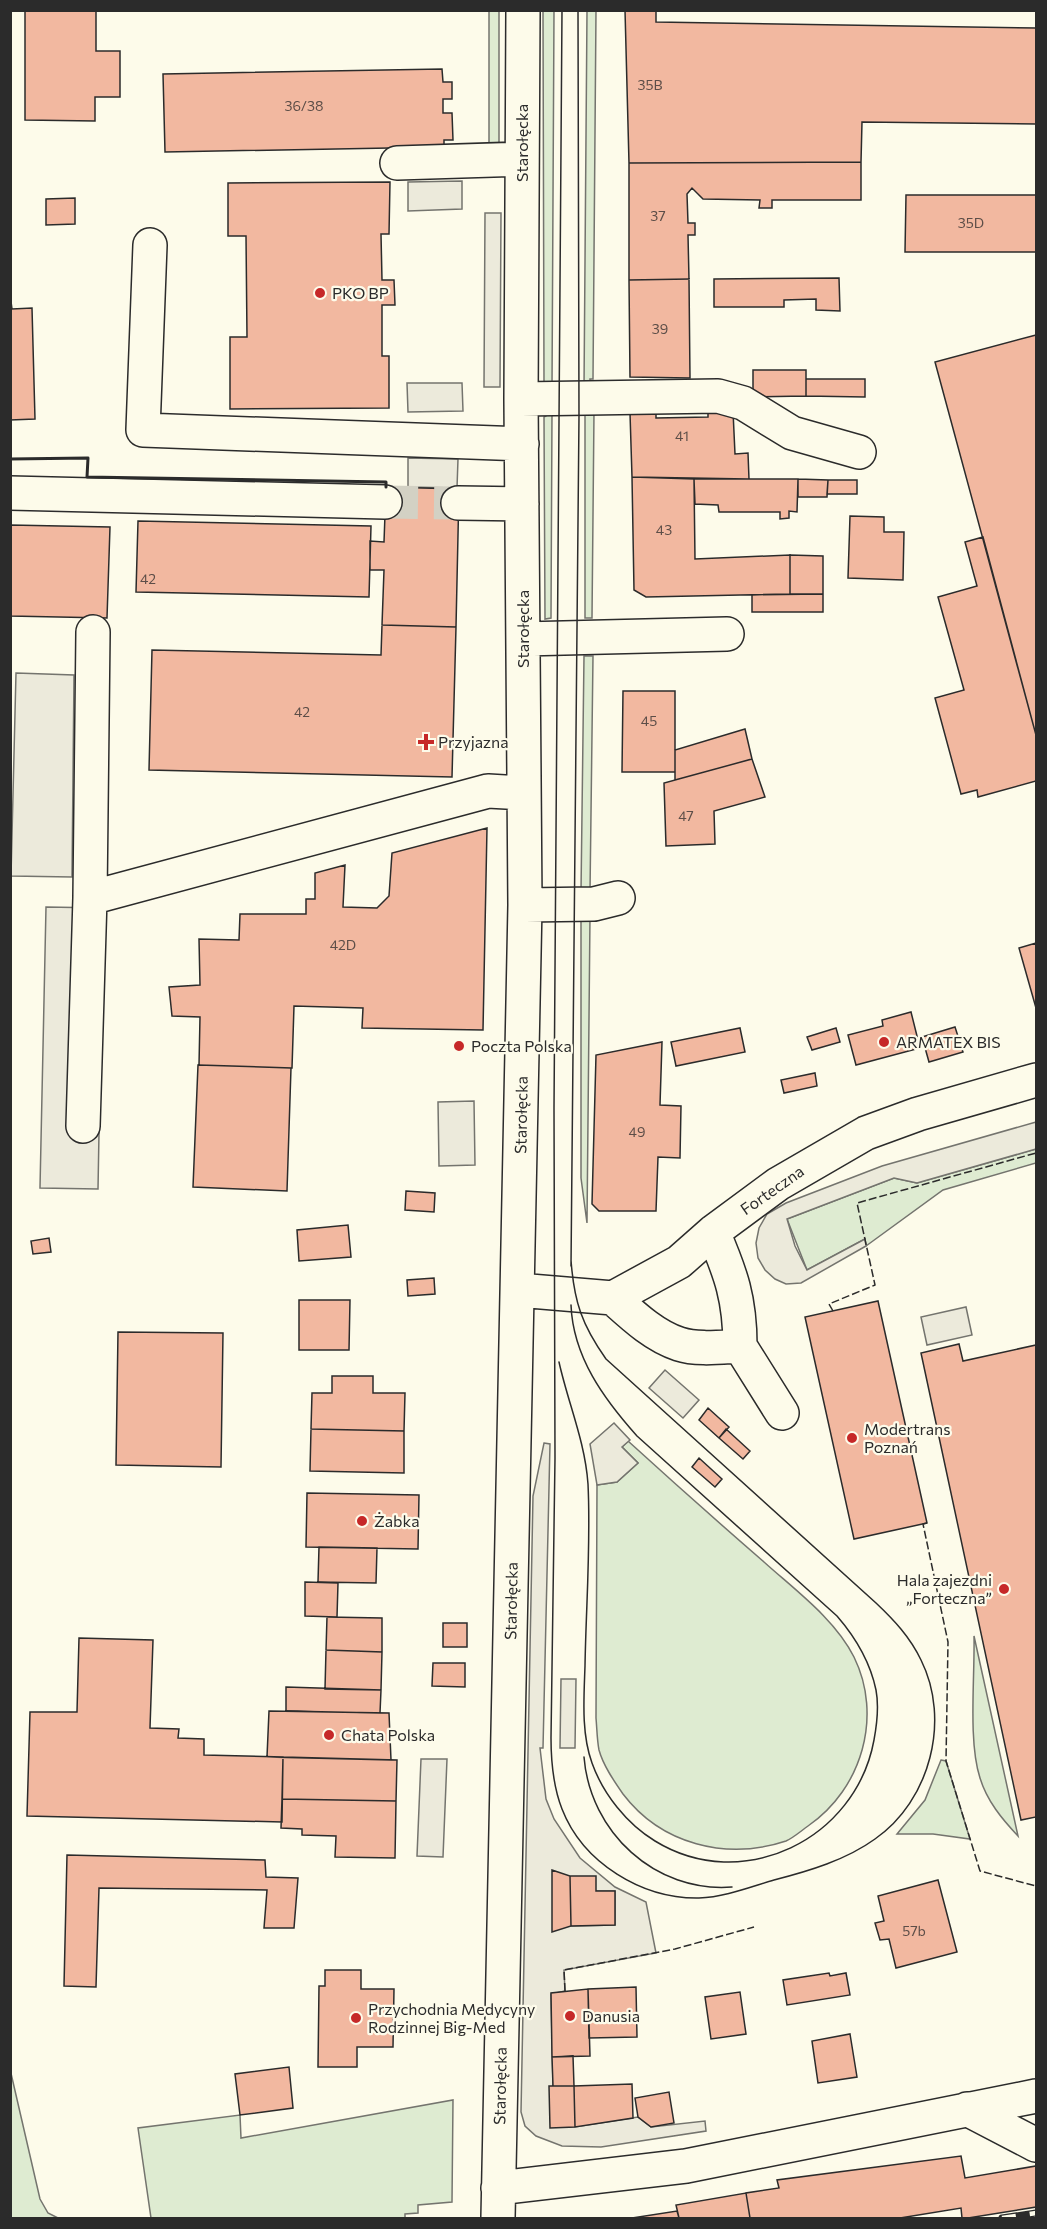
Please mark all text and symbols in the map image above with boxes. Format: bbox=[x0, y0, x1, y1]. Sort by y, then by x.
house number: 35B bbox=[637, 76, 663, 93]
house number: 36/38 bbox=[285, 97, 323, 114]
street label: Starołęcka bbox=[512, 104, 531, 182]
house number: 37 bbox=[650, 207, 666, 224]
house number: 35D bbox=[958, 214, 984, 231]
place label: PKO BP bbox=[332, 283, 389, 302]
marker: PKO BP bbox=[313, 286, 327, 300]
house number: 39 bbox=[652, 320, 668, 337]
house number: 41 bbox=[675, 427, 689, 444]
house number: 43 bbox=[656, 521, 672, 538]
house number: 42 bbox=[140, 570, 156, 587]
street label: Starołęcka bbox=[513, 590, 532, 668]
house number: 42 bbox=[294, 703, 310, 720]
house number: 45 bbox=[641, 712, 657, 729]
place label: Przyjazna bbox=[438, 732, 509, 751]
marker: Przyjazna bbox=[419, 735, 433, 749]
house number: 47 bbox=[678, 807, 694, 824]
house number: 42D bbox=[330, 936, 356, 953]
place label: ARMATEX BIS bbox=[896, 1032, 1001, 1051]
marker: ARMATEX BIS bbox=[877, 1035, 891, 1049]
place label: Poczta Polska bbox=[471, 1036, 572, 1055]
marker: Poczta Polska bbox=[452, 1039, 466, 1053]
street label: Starołęcka bbox=[510, 1076, 531, 1154]
house number: 49 bbox=[629, 1123, 645, 1140]
street label: Forteczna bbox=[736, 1161, 807, 1218]
place label: Modertrans Poznań bbox=[864, 1419, 951, 1456]
marker: Modertrans Poznań bbox=[845, 1431, 859, 1445]
place label: Żabka bbox=[374, 1511, 420, 1530]
marker: Żabka bbox=[355, 1514, 369, 1528]
street label: Starołęcka bbox=[500, 1562, 521, 1640]
place label: Hala zajezdni „Forteczna” bbox=[897, 1570, 992, 1607]
marker: Hala zajezdni „Forteczna” bbox=[997, 1582, 1011, 1596]
place label: Chata Polska bbox=[341, 1725, 435, 1744]
marker: Chata Polska bbox=[322, 1728, 336, 1742]
house number: 57b bbox=[902, 1922, 926, 1939]
place label: Przychodnia Medycyny Rodzinnej Big-Med bbox=[368, 1999, 535, 2036]
place label: Danusia bbox=[582, 2006, 640, 2025]
marker: Danusia bbox=[563, 2009, 577, 2023]
marker: Przychodnia Medycyny Rodzinnej Big-Med bbox=[349, 2011, 363, 2025]
street label: Starołęcka bbox=[489, 2047, 510, 2125]

